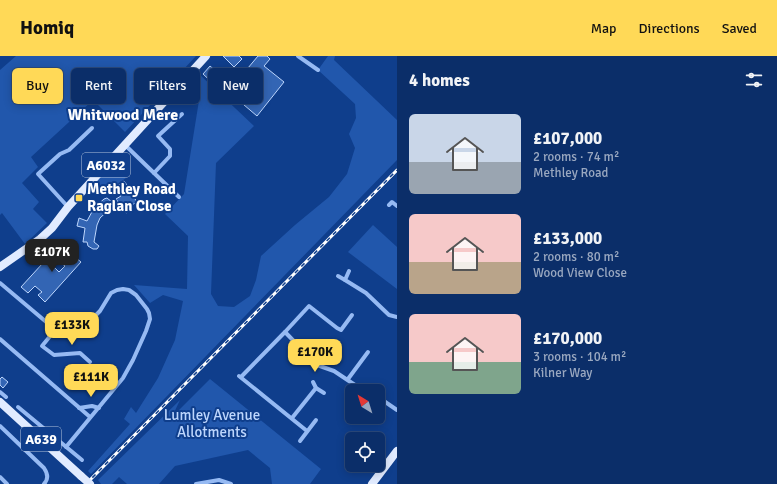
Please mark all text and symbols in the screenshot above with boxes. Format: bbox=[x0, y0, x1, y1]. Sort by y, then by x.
text: Homiq bbox=[20, 16, 74, 40]
text: Map bbox=[591, 20, 617, 37]
text: Directions bbox=[639, 20, 700, 37]
text: Saved bbox=[722, 20, 757, 37]
chip: Buy bbox=[12, 68, 63, 104]
chip: Rent bbox=[71, 68, 126, 104]
chip: Filters bbox=[134, 68, 200, 104]
chip: New bbox=[208, 68, 263, 104]
icon: filters bbox=[743, 69, 765, 91]
text: 4 homes bbox=[409, 70, 470, 91]
district label: Whitwood Mere bbox=[68, 105, 178, 125]
text: £107,000 bbox=[533, 128, 602, 149]
icon: home bbox=[441, 130, 489, 178]
text: 2 rooms · 74 m² bbox=[533, 149, 619, 165]
road number: A6032 bbox=[82, 153, 130, 177]
text: Methley Road bbox=[533, 165, 608, 181]
place label: Methley Road Raglan Close bbox=[87, 180, 176, 215]
marker: Methley Road Raglan Close bbox=[74, 193, 84, 203]
text: £133,000 bbox=[533, 228, 602, 249]
icon: home bbox=[441, 230, 489, 278]
pin: £107K bbox=[24, 239, 80, 273]
text: £107K bbox=[34, 244, 70, 260]
text: 2 rooms · 80 m² bbox=[533, 249, 619, 265]
text: Wood View Close bbox=[533, 265, 627, 281]
pin: £133K bbox=[44, 312, 100, 346]
text: £133K bbox=[54, 317, 90, 333]
text: £170,000 bbox=[533, 328, 602, 349]
icon: home bbox=[441, 330, 489, 378]
pin: £170K bbox=[287, 339, 343, 373]
text: £170K bbox=[297, 344, 333, 360]
text: 3 rooms · 104 m² bbox=[533, 349, 626, 365]
pin: £111K bbox=[63, 364, 119, 398]
text: Kilner Way bbox=[533, 365, 592, 381]
text: £111K bbox=[73, 369, 109, 385]
north arrow bbox=[345, 384, 385, 424]
map controls bbox=[345, 384, 385, 472]
park label: Lumley Avenue Allotments bbox=[164, 406, 260, 441]
road number: A639 bbox=[21, 427, 61, 451]
button: locate bbox=[345, 432, 385, 472]

